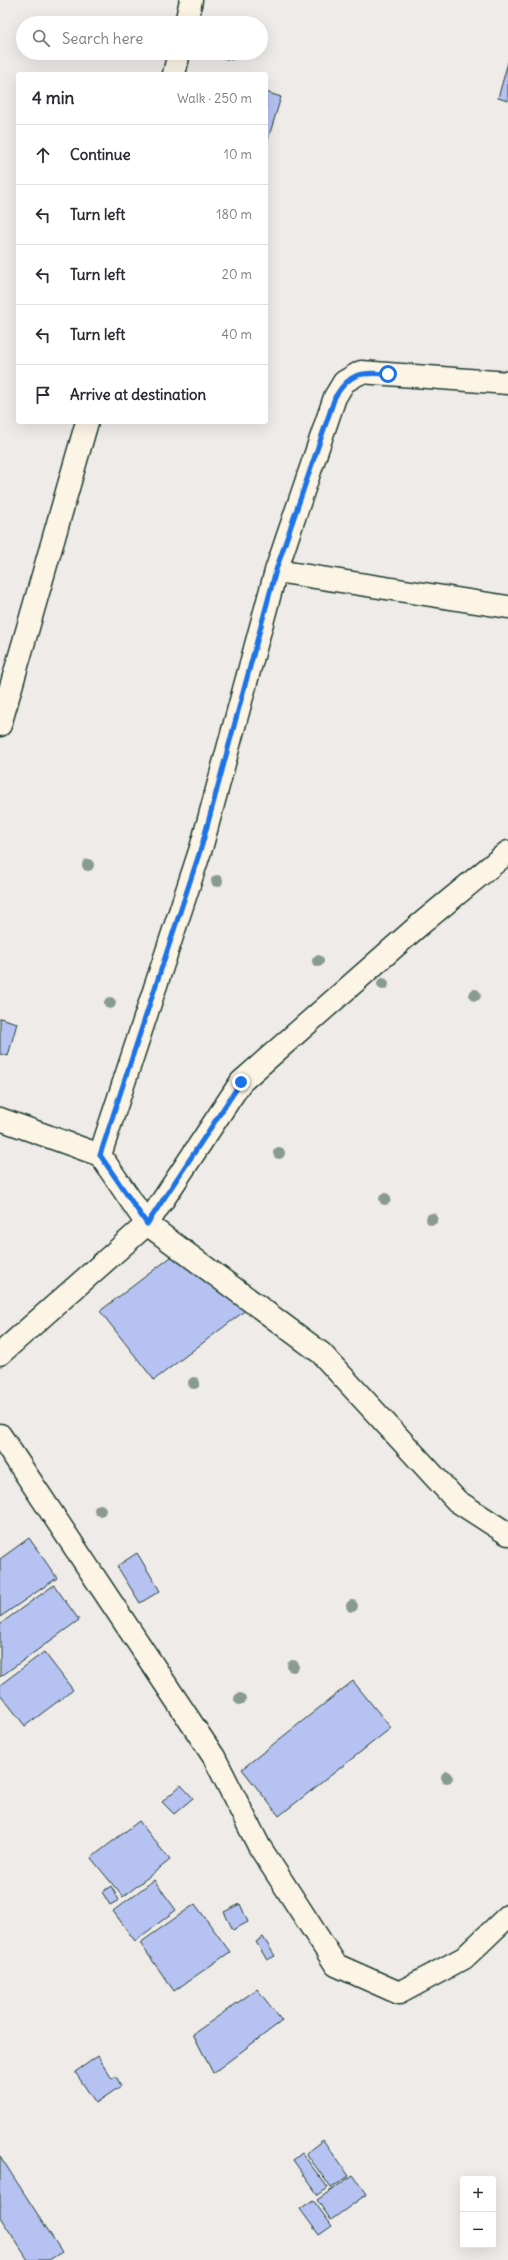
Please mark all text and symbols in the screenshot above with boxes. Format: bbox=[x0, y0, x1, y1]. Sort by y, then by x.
search box bbox=[16, 16, 268, 60]
icon: search bbox=[30, 27, 52, 49]
text: Search here bbox=[62, 29, 143, 48]
text: 4 min bbox=[32, 87, 74, 109]
text: Walk · 250 m bbox=[177, 90, 252, 107]
icon: ahead bbox=[32, 144, 54, 166]
text: Continue bbox=[70, 145, 131, 164]
text: 10 m bbox=[224, 146, 252, 163]
icon: left bbox=[32, 204, 54, 226]
text: Turn left bbox=[70, 205, 125, 224]
text: 180 m bbox=[216, 206, 252, 223]
icon: left bbox=[32, 264, 54, 286]
text: Turn left bbox=[70, 265, 125, 284]
text: 20 m bbox=[222, 266, 252, 283]
icon: left bbox=[32, 324, 54, 346]
text: Turn left bbox=[70, 325, 125, 344]
text: 40 m bbox=[221, 326, 252, 343]
route start bbox=[379, 365, 397, 383]
icon: arrive bbox=[32, 384, 54, 406]
text: Arrive at destination bbox=[70, 385, 206, 404]
route end bbox=[232, 1073, 250, 1091]
map controls bbox=[460, 2176, 496, 2248]
button: + bbox=[460, 2176, 496, 2212]
button: − bbox=[460, 2212, 496, 2248]

